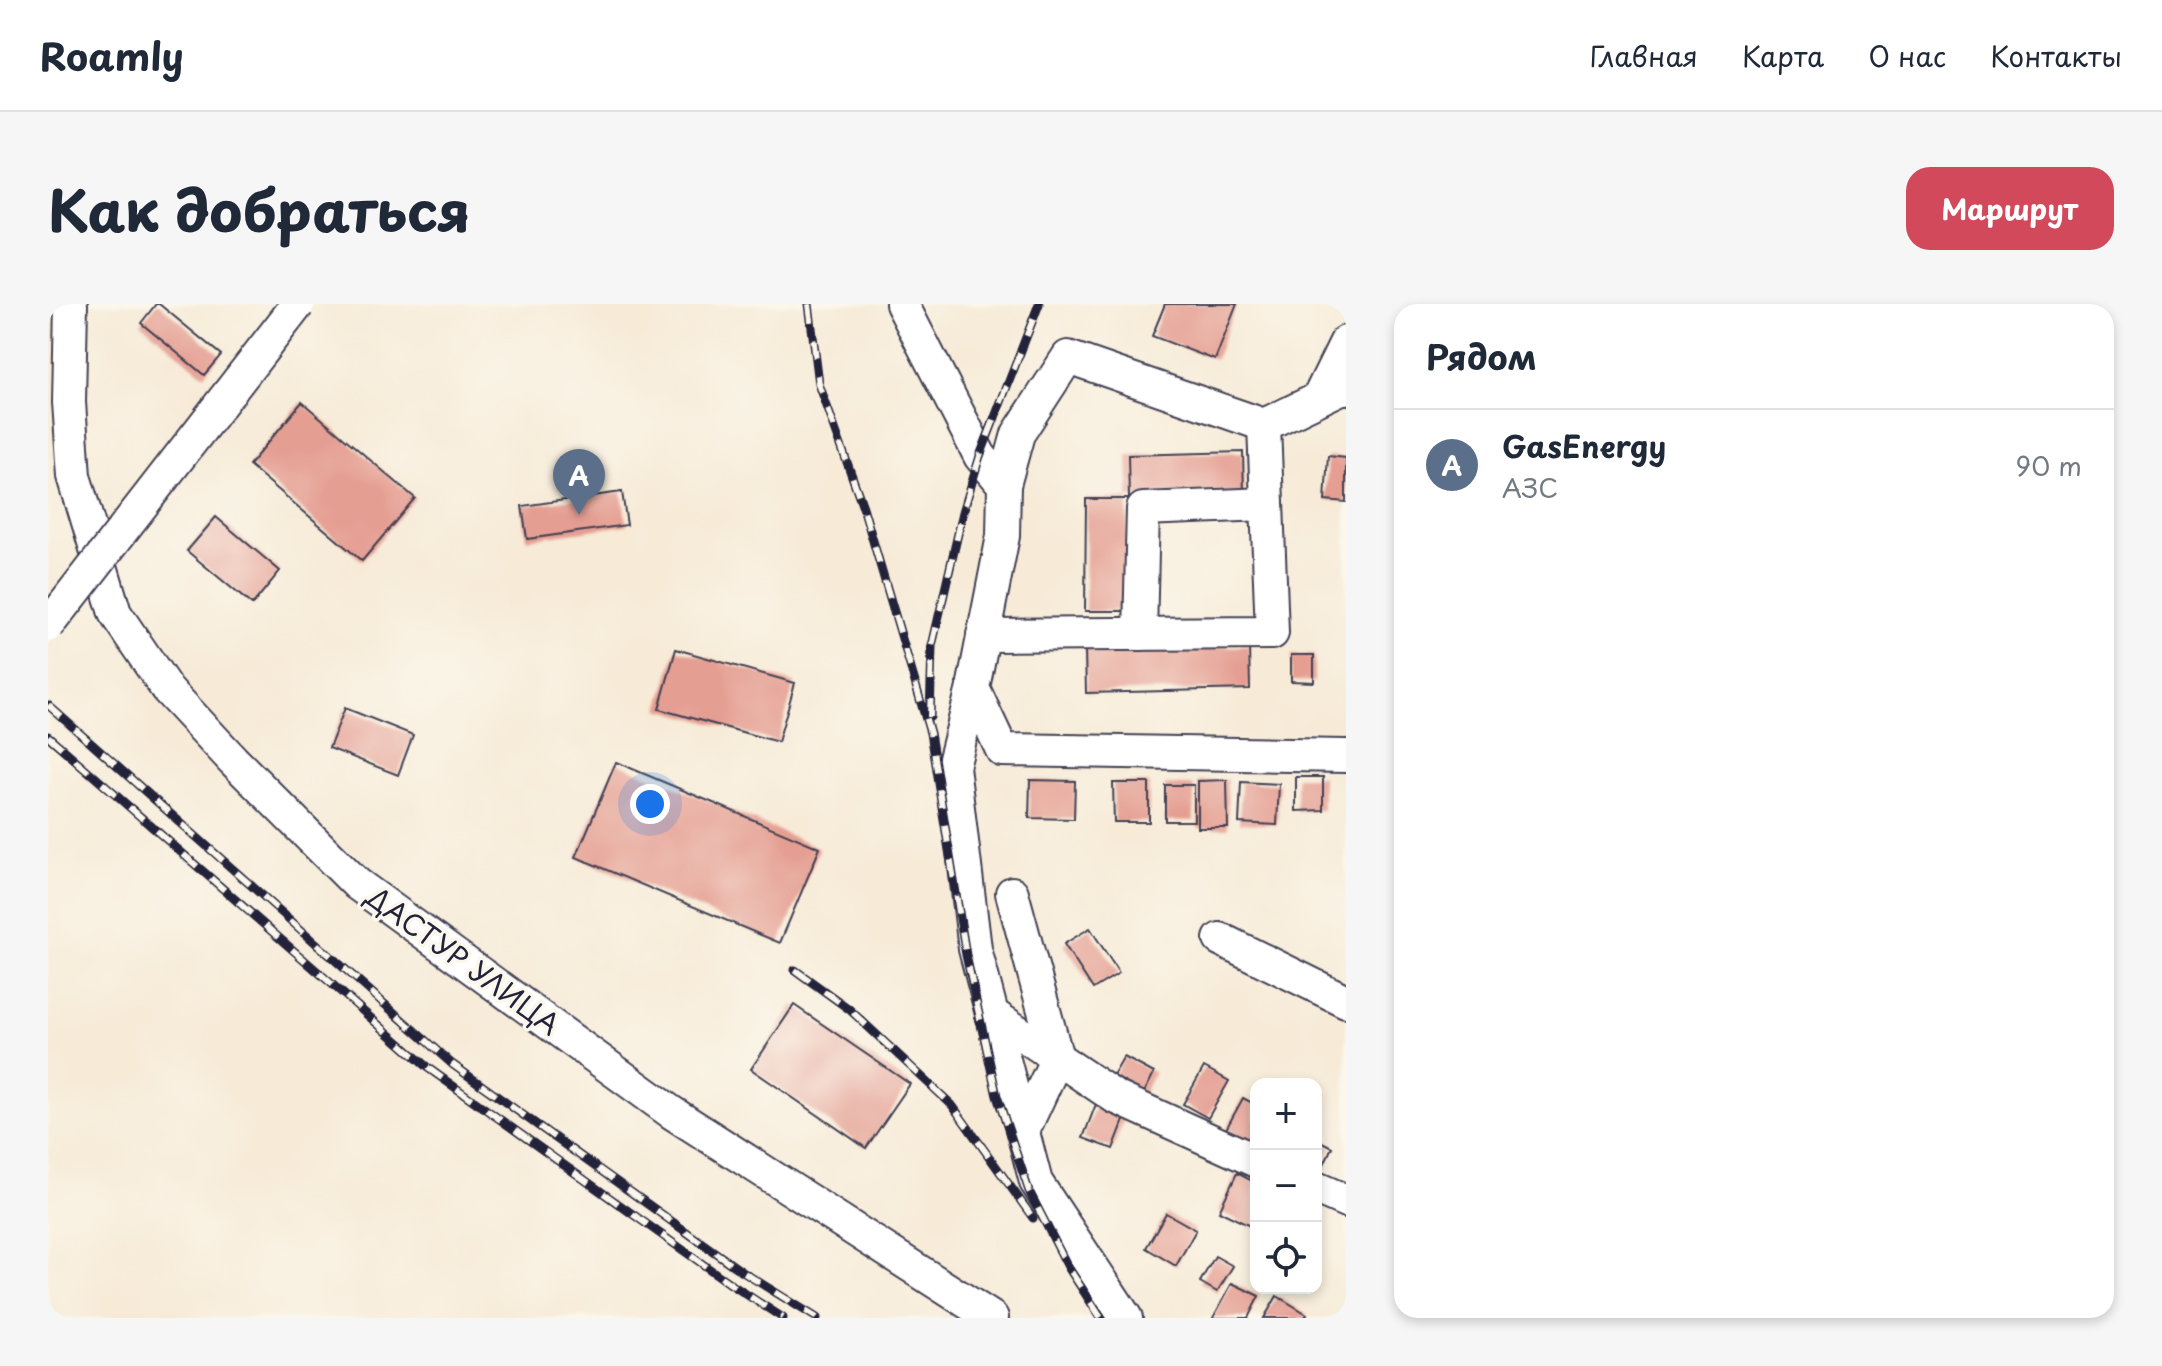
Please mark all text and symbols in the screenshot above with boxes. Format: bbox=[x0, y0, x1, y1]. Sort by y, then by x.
text: Roamly bbox=[40, 27, 184, 84]
text: Главная bbox=[1590, 34, 1698, 77]
text: Карта bbox=[1742, 34, 1824, 77]
text: О нас bbox=[1868, 34, 1946, 77]
text: Контакты bbox=[1990, 34, 2122, 77]
text: Как добраться bbox=[48, 166, 471, 251]
button: Маршрут bbox=[1906, 167, 2114, 250]
text: Рядом bbox=[1426, 330, 1537, 382]
text: GasEnergy bbox=[1502, 423, 1666, 468]
text: A bbox=[1442, 446, 1462, 485]
text: 90 m bbox=[2015, 446, 2082, 485]
pin: A bbox=[553, 449, 605, 515]
text: АЗС bbox=[1502, 468, 1558, 507]
your location bbox=[630, 784, 670, 824]
street label: ДАСТУР УЛИЦА bbox=[357, 874, 570, 1045]
map controls bbox=[1250, 1078, 1322, 1294]
button: + bbox=[1250, 1078, 1322, 1150]
button: − bbox=[1250, 1150, 1322, 1222]
button: locate bbox=[1250, 1222, 1322, 1294]

